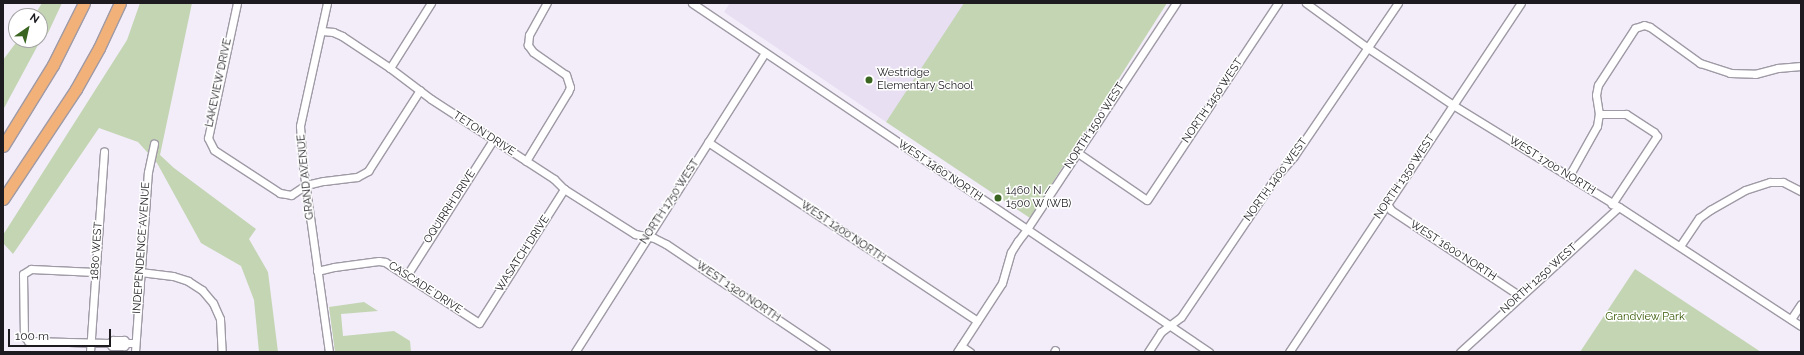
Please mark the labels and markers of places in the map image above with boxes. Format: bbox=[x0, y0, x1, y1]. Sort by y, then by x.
place label: Westridge Elementary School bbox=[877, 67, 974, 93]
marker: Westridge Elementary School bbox=[864, 75, 874, 85]
place label: 1460 N / 1500 W (WB) bbox=[1006, 185, 1072, 211]
marker: 1460 N / 1500 W (WB) bbox=[993, 193, 1003, 203]

